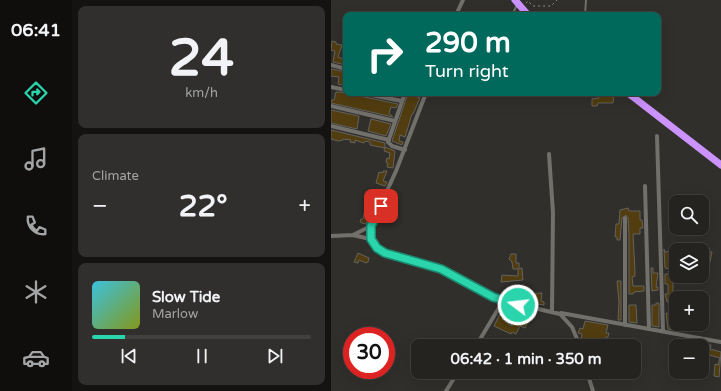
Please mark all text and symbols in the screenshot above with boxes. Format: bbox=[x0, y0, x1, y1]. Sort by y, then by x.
text: 06:41 bbox=[11, 19, 61, 41]
text: 290 m bbox=[425, 26, 511, 60]
text: 24 bbox=[169, 27, 234, 90]
icon: right bbox=[359, 28, 411, 80]
text: Turn right bbox=[425, 60, 509, 82]
icon: directions bbox=[22, 79, 50, 107]
text: km/h bbox=[185, 85, 218, 101]
icon: music bbox=[22, 145, 50, 173]
text: Climate bbox=[92, 168, 139, 184]
text: 22° bbox=[179, 188, 228, 225]
pin bbox=[364, 189, 398, 223]
text: − bbox=[92, 193, 108, 219]
text: + bbox=[299, 193, 311, 219]
icon: arrive bbox=[370, 195, 392, 217]
map controls bbox=[669, 195, 709, 379]
button: search bbox=[669, 195, 709, 235]
icon: phone bbox=[22, 212, 50, 240]
button: layers bbox=[669, 243, 709, 283]
icon: climate bbox=[22, 278, 50, 306]
position arrow bbox=[497, 284, 539, 326]
text: Slow Tide bbox=[152, 288, 220, 306]
button: + bbox=[669, 291, 709, 331]
text: Marlow bbox=[152, 306, 198, 322]
speed limit sign: 30 bbox=[343, 327, 395, 379]
button: − bbox=[669, 339, 709, 379]
icon: car bbox=[22, 344, 50, 372]
icon: previous bbox=[118, 345, 140, 367]
icon: pause bbox=[191, 345, 213, 367]
icon: next bbox=[264, 345, 286, 367]
text: 06:42 · 1 min · 350 m bbox=[451, 350, 601, 368]

